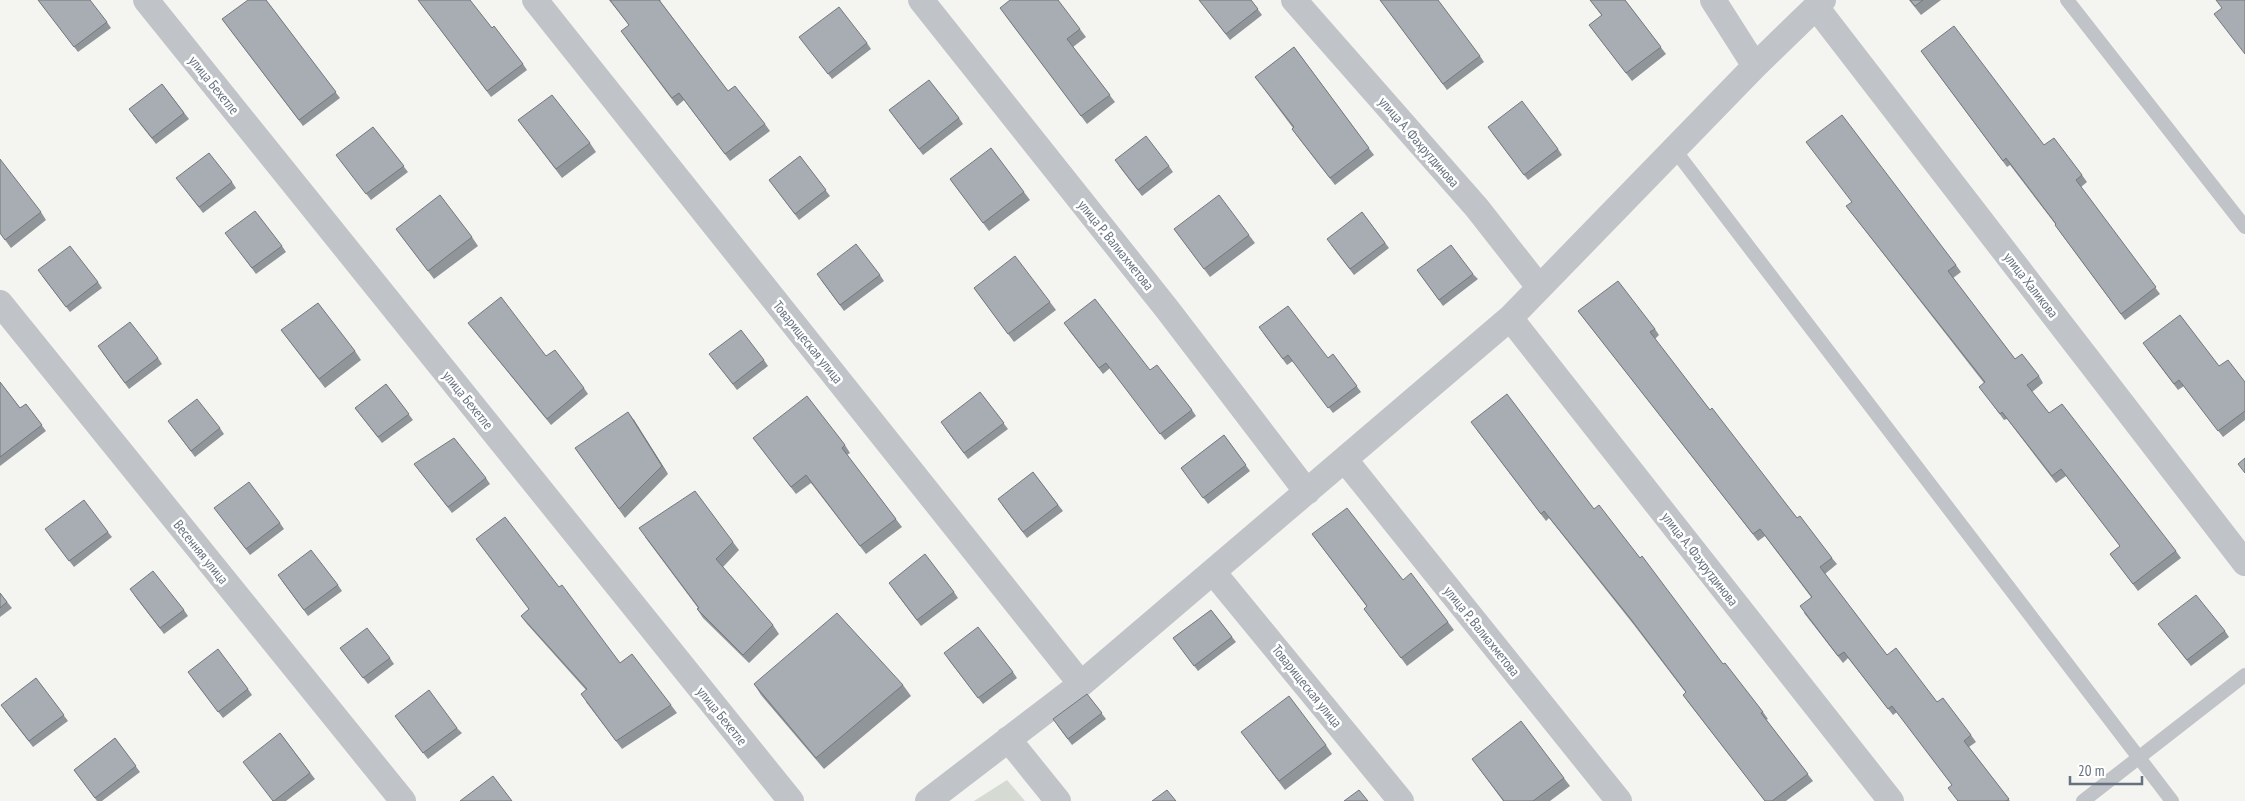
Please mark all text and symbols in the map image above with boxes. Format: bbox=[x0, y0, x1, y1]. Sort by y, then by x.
street label: улица Бехетле bbox=[185, 52, 243, 118]
street label: улица А. Фахрутдинова bbox=[1375, 93, 1463, 191]
street label: улица Р. Валиахметова bbox=[1074, 196, 1158, 294]
street label: улица Халикова bbox=[2000, 249, 2062, 321]
street label: Товарищеская улица bbox=[769, 297, 847, 387]
street label: улица Бехетле bbox=[439, 367, 497, 433]
street label: улица А. Фахрутдинова bbox=[1658, 508, 1742, 610]
street label: Весенняя улица bbox=[170, 516, 232, 588]
street label: улица Р. Валиахметова bbox=[1440, 582, 1524, 680]
street label: Товарищеская улица bbox=[1268, 641, 1346, 731]
street label: улица Бехетле bbox=[693, 683, 751, 749]
scale bar bbox=[2070, 754, 2142, 786]
text: 20 m bbox=[2078, 761, 2104, 780]

